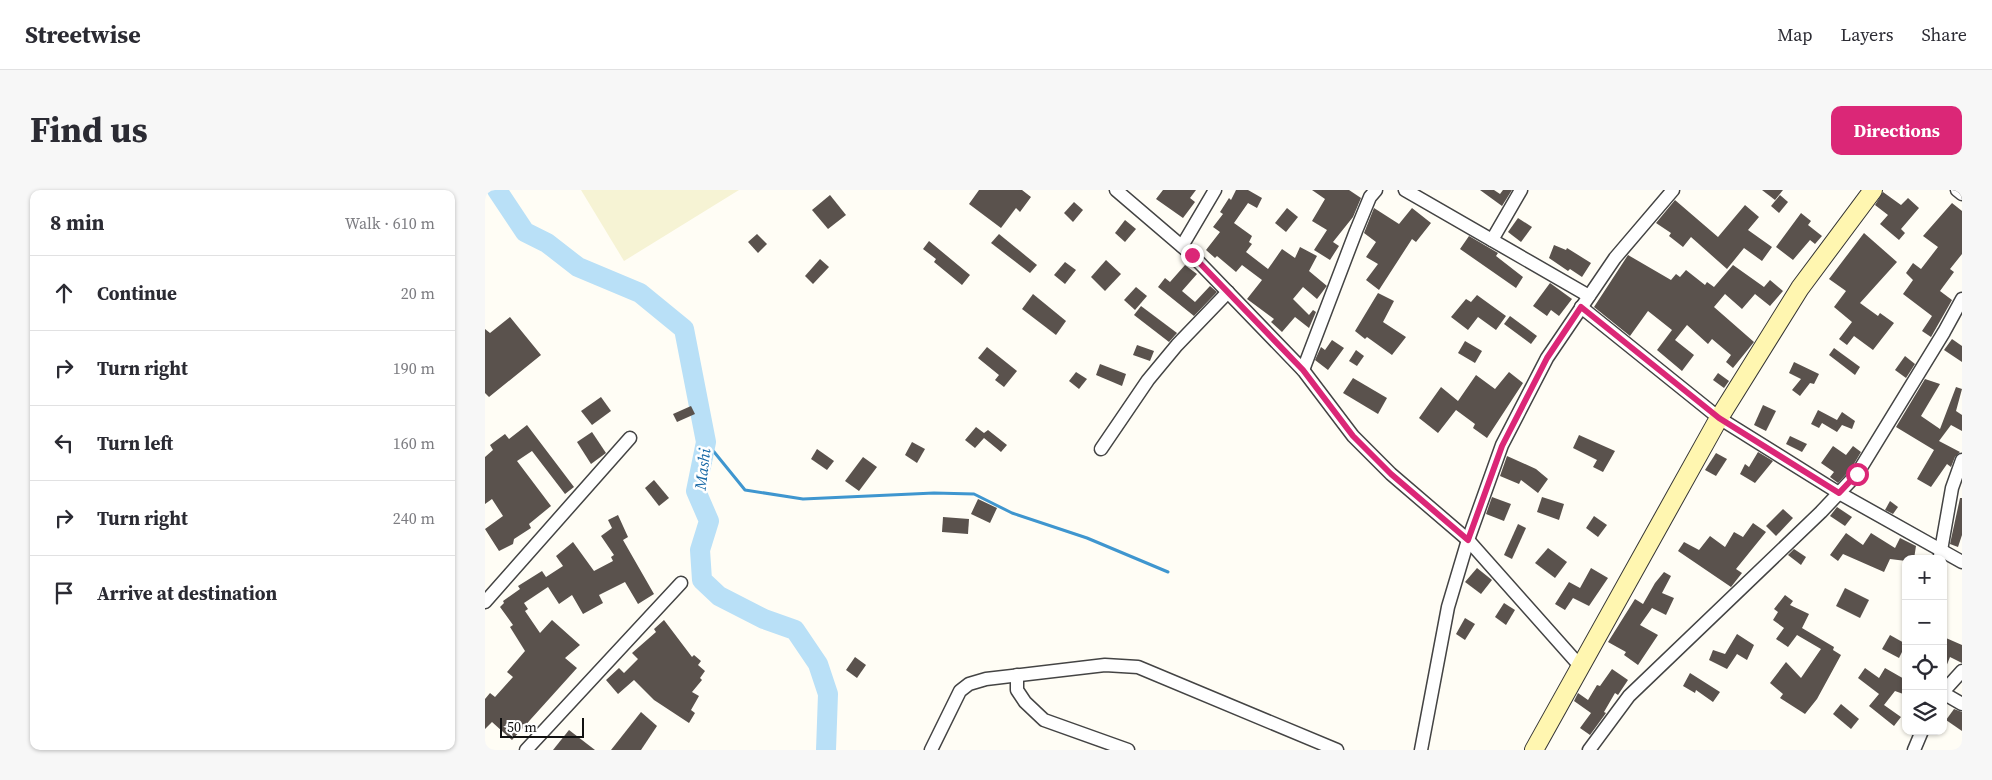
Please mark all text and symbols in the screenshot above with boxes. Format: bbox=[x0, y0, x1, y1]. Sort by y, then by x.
text: Streetwise bbox=[25, 18, 141, 51]
text: Map bbox=[1777, 22, 1812, 47]
text: Layers bbox=[1840, 22, 1893, 47]
text: Share bbox=[1921, 22, 1967, 47]
text: Find us bbox=[30, 106, 148, 154]
button: Directions bbox=[1831, 106, 1962, 155]
text: 8 min bbox=[50, 208, 105, 237]
text: Walk · 610 m bbox=[345, 212, 435, 234]
route end bbox=[1181, 244, 1204, 267]
icon: ahead bbox=[50, 279, 78, 307]
text: Continue bbox=[97, 280, 177, 306]
text: 20 m bbox=[401, 282, 435, 304]
icon: right bbox=[50, 354, 78, 382]
text: Turn right bbox=[97, 355, 188, 381]
text: 190 m bbox=[393, 357, 435, 379]
icon: left bbox=[50, 429, 78, 457]
text: Turn left bbox=[97, 430, 173, 456]
text: 160 m bbox=[393, 432, 435, 454]
water label: Mashi bbox=[688, 447, 715, 492]
route start bbox=[1846, 463, 1869, 486]
icon: right bbox=[50, 504, 78, 532]
text: Turn right bbox=[97, 505, 188, 531]
text: 240 m bbox=[393, 507, 435, 529]
map controls bbox=[1902, 555, 1947, 735]
button: + bbox=[1902, 555, 1947, 600]
icon: arrive bbox=[50, 579, 78, 607]
text: Arrive at destination bbox=[97, 580, 277, 606]
button: − bbox=[1902, 600, 1947, 645]
button: locate bbox=[1902, 645, 1947, 690]
button: layers bbox=[1902, 690, 1947, 735]
scale bar bbox=[500, 715, 584, 738]
text: 50 m bbox=[507, 717, 537, 737]

